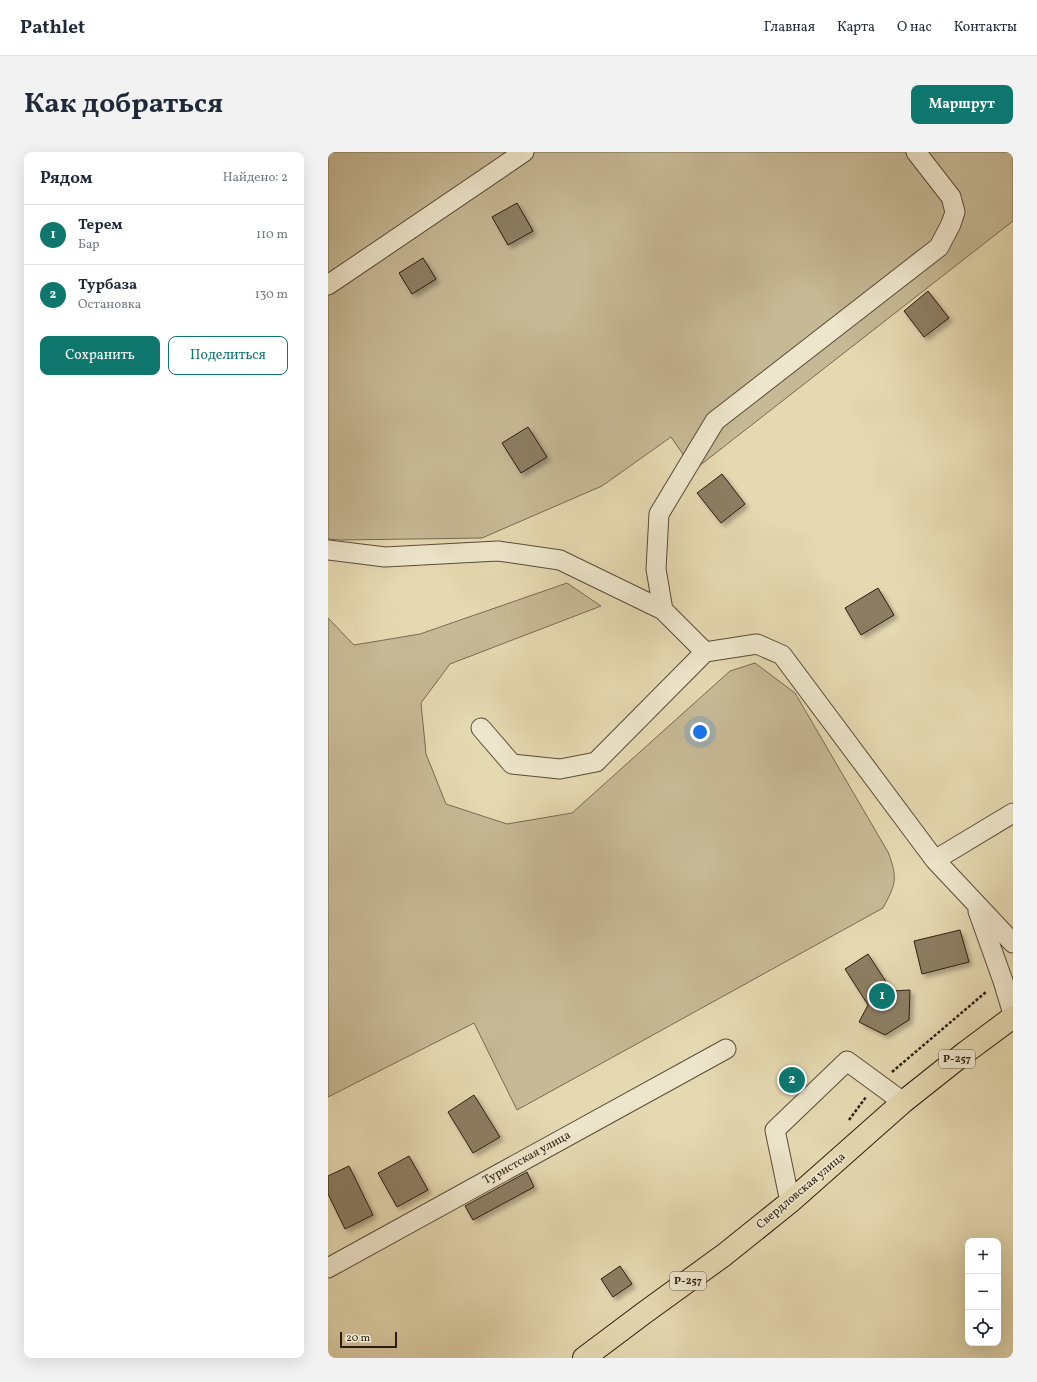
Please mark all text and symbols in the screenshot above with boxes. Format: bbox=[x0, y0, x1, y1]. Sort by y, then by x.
text: Pathlet bbox=[20, 15, 85, 41]
text: Главная bbox=[764, 18, 815, 37]
text: Карта bbox=[837, 18, 875, 37]
text: О нас bbox=[897, 18, 932, 37]
text: Контакты bbox=[954, 18, 1017, 37]
text: Как добраться bbox=[24, 85, 223, 124]
button: Маршрут bbox=[911, 85, 1013, 124]
text: Рядом bbox=[40, 167, 93, 190]
text: Найдено: 2 bbox=[223, 169, 288, 187]
text: Терем bbox=[78, 215, 123, 236]
text: 1 bbox=[50, 226, 56, 244]
text: 110 m bbox=[256, 226, 288, 244]
text: Бар bbox=[78, 236, 100, 254]
text: Турбаза bbox=[78, 275, 137, 296]
text: 2 bbox=[50, 286, 56, 304]
text: 130 m bbox=[255, 286, 288, 304]
text: Остановка bbox=[78, 296, 141, 314]
button: Сохранить bbox=[40, 336, 160, 375]
button: Поделиться bbox=[168, 336, 288, 375]
your location bbox=[690, 722, 710, 742]
pin: 1 bbox=[869, 981, 895, 1011]
road number: Р-257 bbox=[939, 1050, 975, 1068]
pin: 2 bbox=[779, 1065, 805, 1095]
street label: Туристская улица bbox=[480, 1127, 574, 1189]
street label: Свердловская улица bbox=[753, 1149, 849, 1233]
map controls bbox=[965, 1238, 1001, 1346]
button: + bbox=[965, 1238, 1001, 1274]
road number: Р-257 bbox=[670, 1272, 706, 1290]
button: − bbox=[965, 1274, 1001, 1310]
button: locate bbox=[965, 1310, 1001, 1346]
scale bar bbox=[340, 1330, 397, 1349]
text: 20 m bbox=[346, 1331, 370, 1346]

